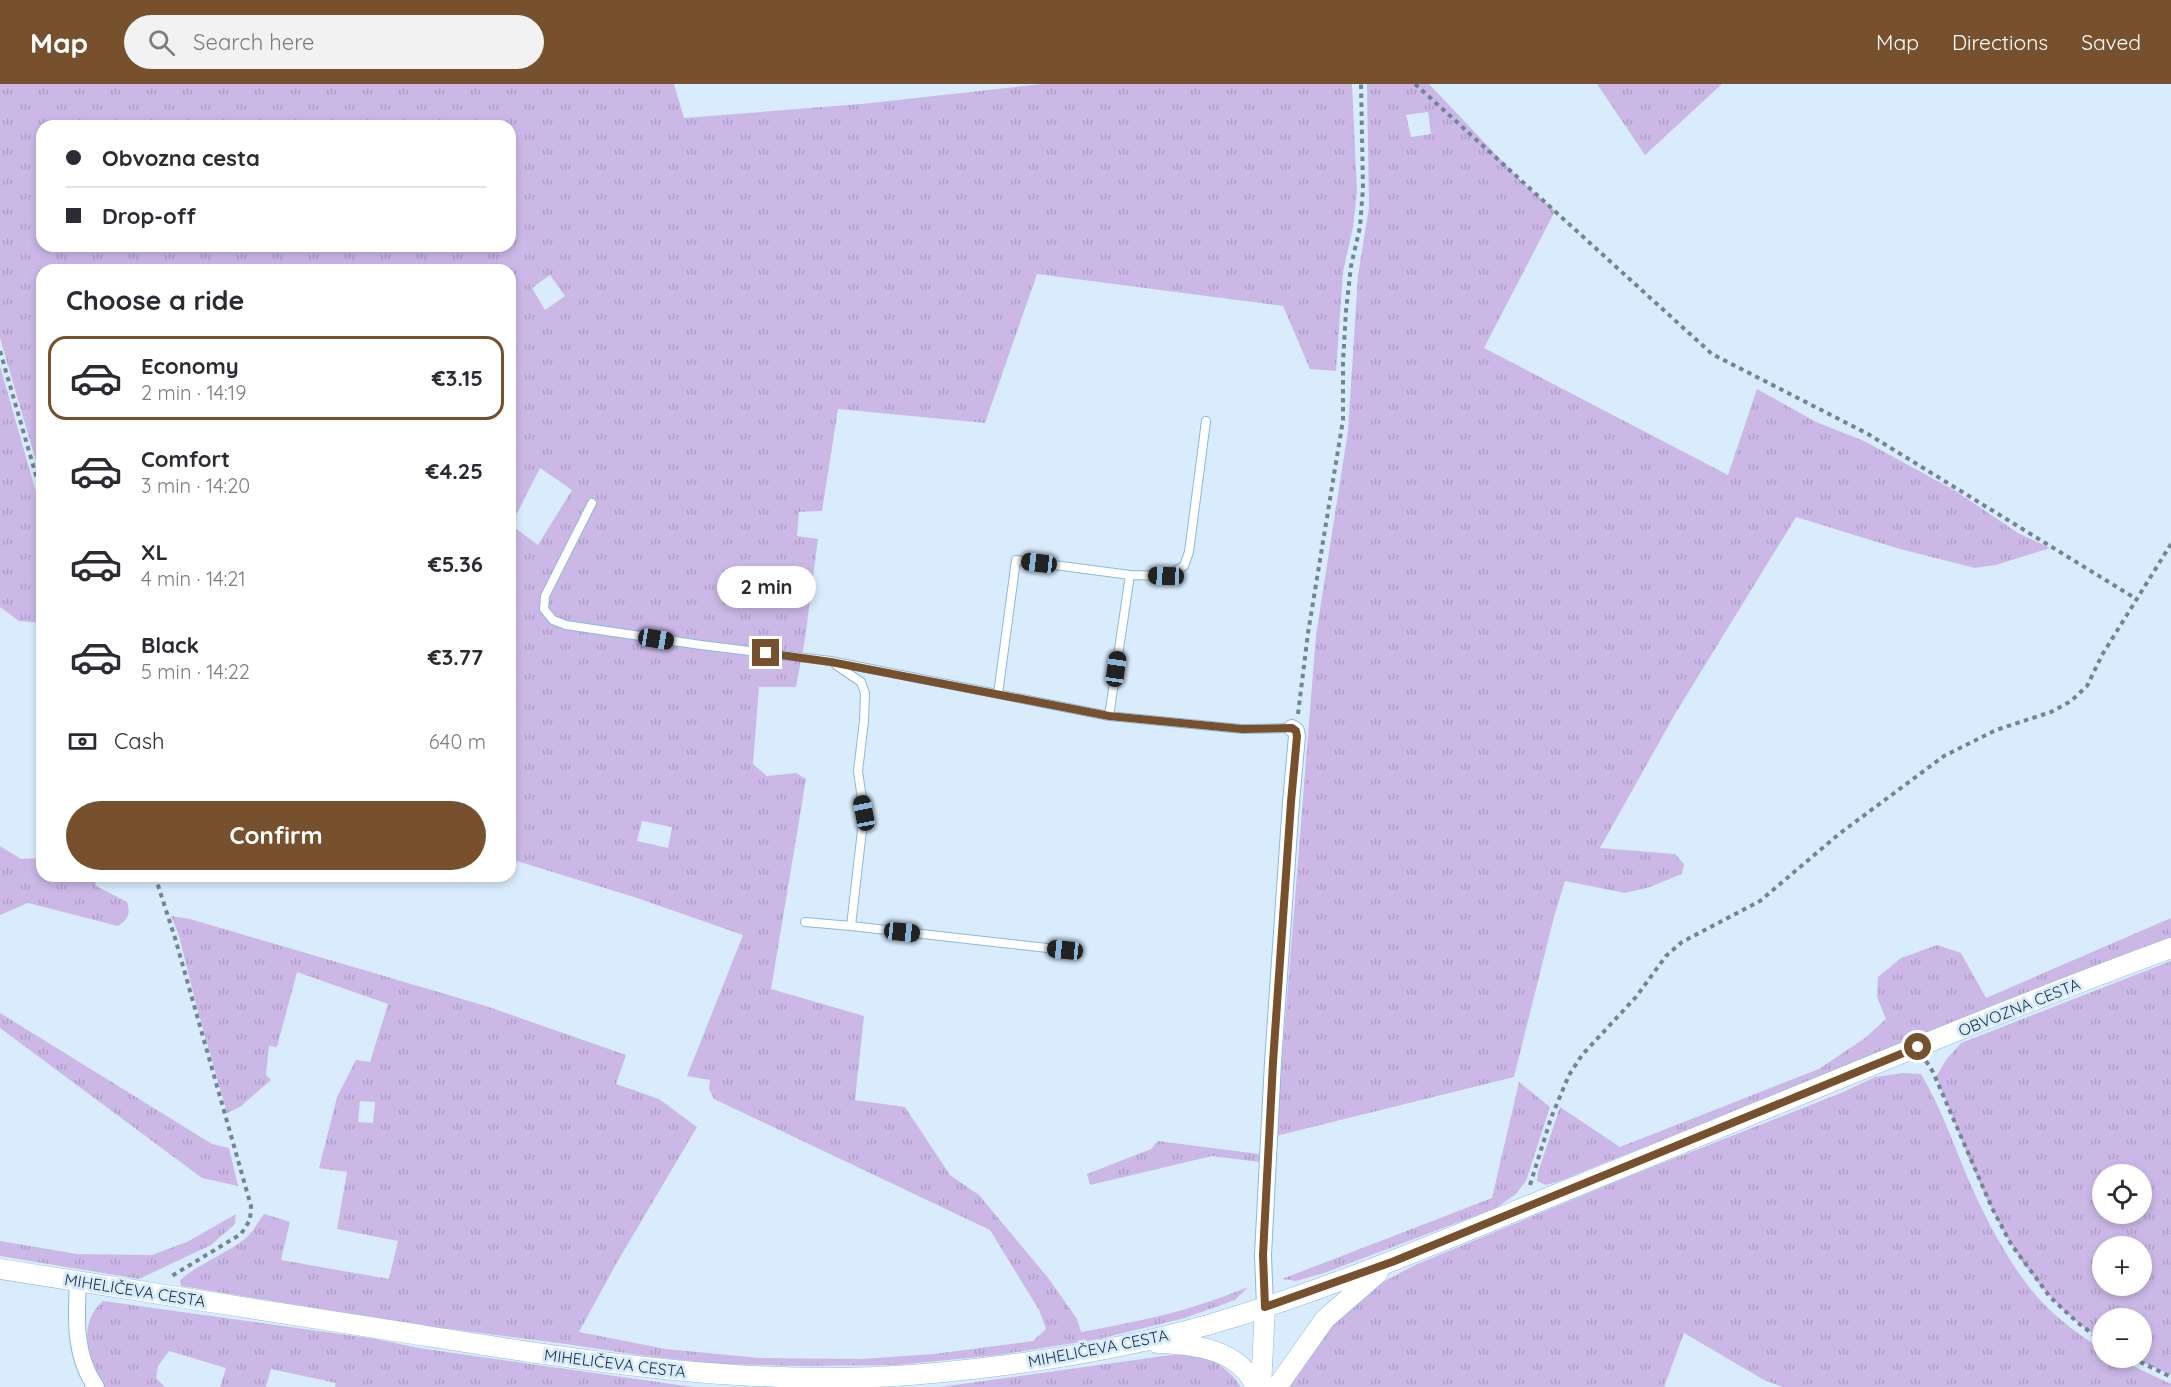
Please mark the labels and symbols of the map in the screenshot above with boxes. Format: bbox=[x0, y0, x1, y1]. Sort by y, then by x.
car bbox=[1020, 552, 1058, 574]
callout: 2 min bbox=[716, 566, 816, 608]
car bbox=[1148, 566, 1184, 586]
car bbox=[637, 627, 675, 651]
route end bbox=[752, 639, 779, 666]
car bbox=[1105, 650, 1127, 688]
car bbox=[852, 794, 876, 832]
car bbox=[883, 921, 921, 943]
car bbox=[1046, 939, 1084, 961]
street label: OBVOZNA CESTA bbox=[1955, 973, 2083, 1041]
route start bbox=[1904, 1033, 1931, 1060]
street label: MIHELIČEVA CESTA bbox=[63, 1269, 207, 1311]
street label: MIHELIČEVA CESTA bbox=[1026, 1325, 1170, 1371]
street label: MIHELIČEVA CESTA bbox=[543, 1344, 687, 1382]

